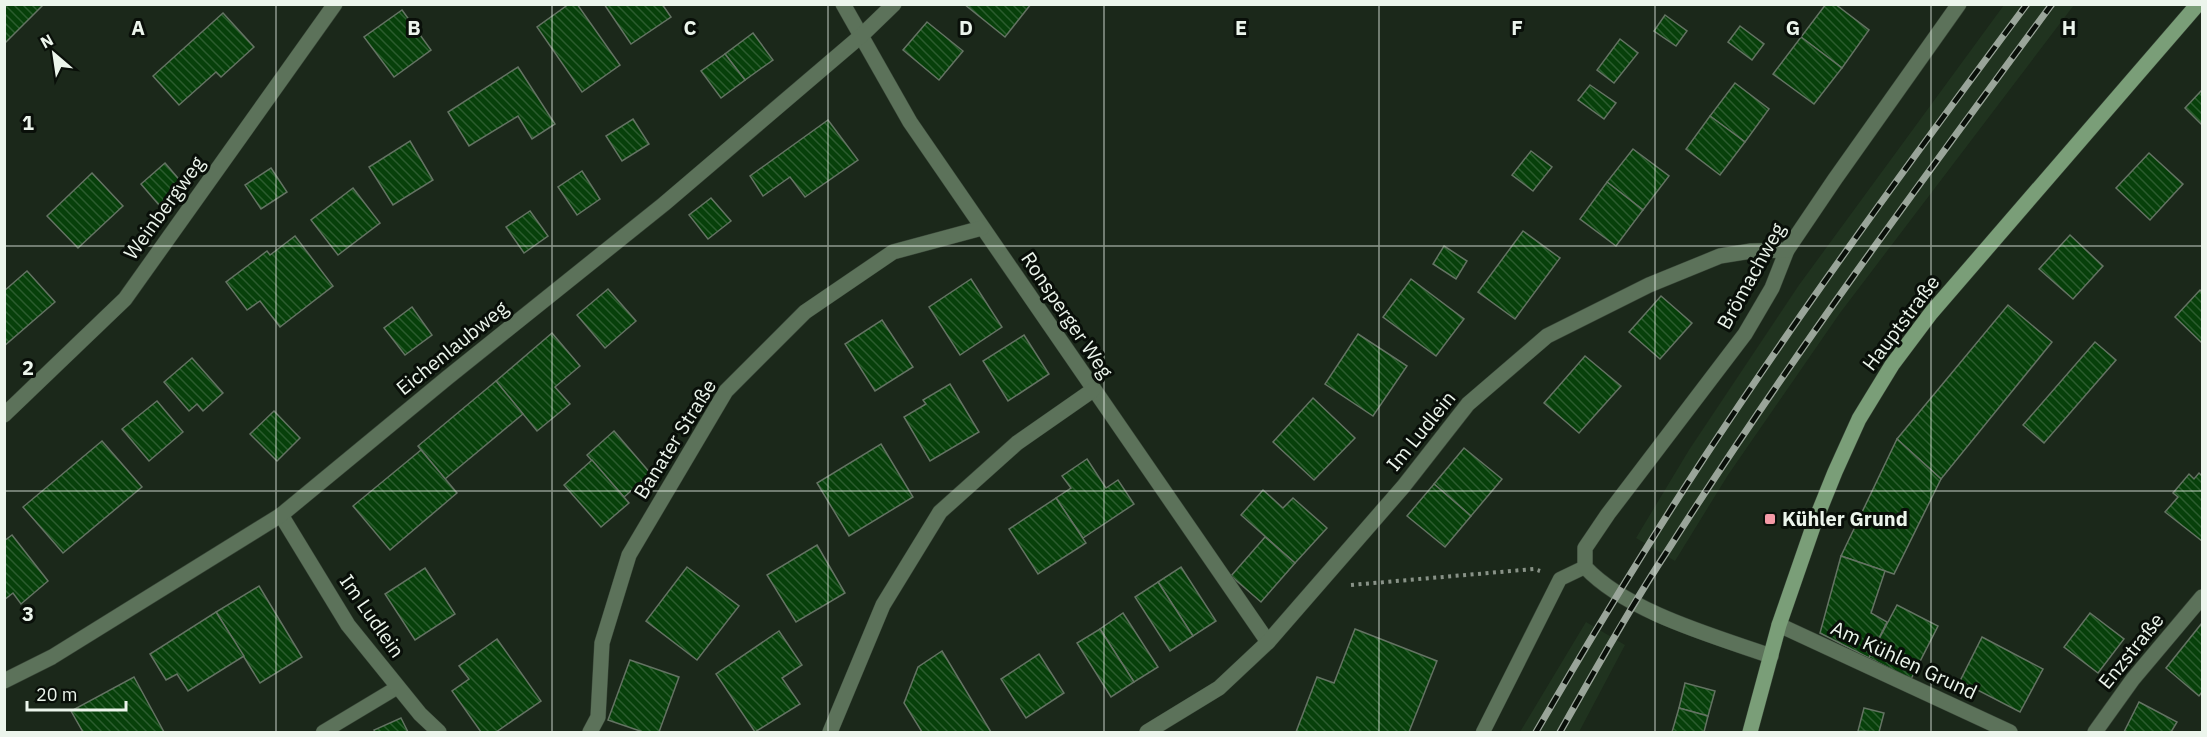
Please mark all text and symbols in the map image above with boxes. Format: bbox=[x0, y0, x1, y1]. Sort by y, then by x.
text: A bbox=[131, 14, 145, 41]
text: B bbox=[407, 14, 421, 41]
text: C bbox=[683, 14, 697, 41]
text: D bbox=[959, 14, 973, 41]
text: E bbox=[1235, 14, 1247, 41]
text: F bbox=[1511, 14, 1523, 41]
text: G bbox=[1786, 14, 1800, 41]
text: H bbox=[2062, 14, 2076, 41]
north arrow bbox=[24, 24, 84, 84]
text: N bbox=[37, 29, 57, 52]
text: 1 bbox=[22, 109, 34, 136]
street label: Weinbergweg bbox=[117, 150, 211, 265]
street label: Brömachweg bbox=[1710, 217, 1791, 334]
street label: Ronsperger Weg bbox=[1015, 246, 1120, 383]
street label: Hauptstraße bbox=[1856, 269, 1945, 376]
street label: Eichenlaubweg bbox=[390, 294, 513, 401]
text: 2 bbox=[22, 354, 34, 381]
street label: Banater Straße bbox=[627, 374, 722, 504]
street label: Im Ludlein bbox=[1380, 385, 1461, 476]
place label: Kühler Grund bbox=[1782, 505, 1908, 532]
marker: Kühler Grund bbox=[1763, 512, 1777, 526]
street label: Im Ludlein bbox=[334, 569, 411, 663]
text: 3 bbox=[22, 600, 34, 627]
street label: Enzstraße bbox=[2092, 607, 2170, 694]
street label: Am Kühlen Grund bbox=[1827, 614, 1982, 705]
scale bar bbox=[27, 674, 126, 712]
text: 20 m bbox=[36, 683, 78, 706]

